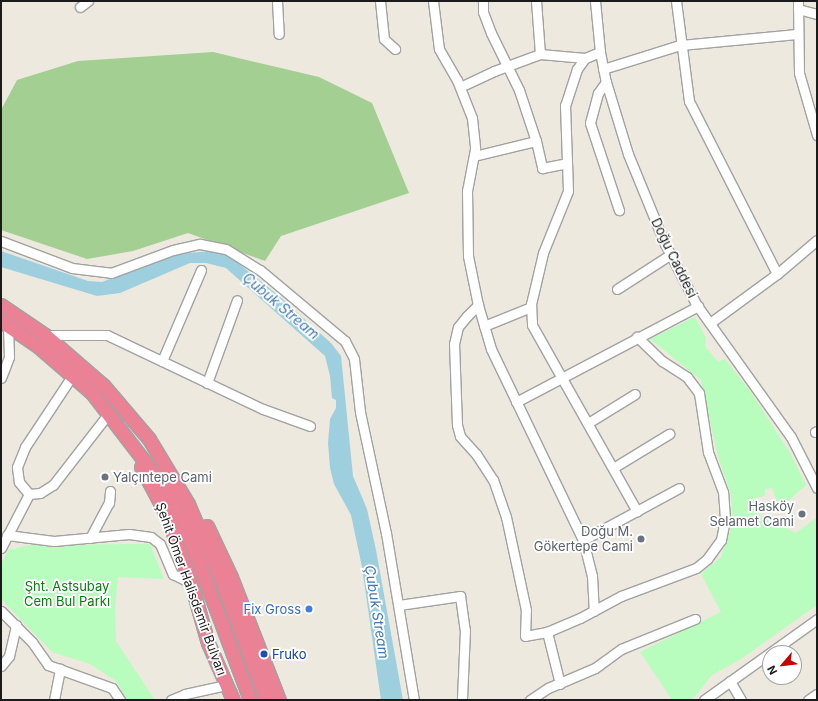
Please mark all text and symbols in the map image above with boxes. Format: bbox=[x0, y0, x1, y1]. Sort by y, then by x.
street label: Doğu Caddesi bbox=[648, 216, 700, 300]
water label: Çubuk Stream bbox=[239, 269, 323, 343]
place label: Yalçıntepe Cami bbox=[113, 469, 212, 485]
marker: Yalçıntepe Cami bbox=[100, 472, 110, 482]
place label: Hasköy Selamet Cami bbox=[709, 499, 794, 530]
street label: Şehit Ömer Halisdemir Bulvarı bbox=[152, 500, 230, 678]
marker: Hasköy Selamet Cami bbox=[797, 509, 807, 519]
place label: Doğu M. Gökertepe Cami bbox=[534, 524, 633, 555]
marker: Doğu M. Gökertepe Cami bbox=[636, 534, 646, 544]
water label: Çubuk Stream bbox=[361, 564, 393, 660]
park label: Şht. Astsubay Cem Bul Parkı bbox=[24, 579, 110, 610]
place label: Fix Gross bbox=[244, 601, 301, 617]
marker: Fix Gross bbox=[304, 604, 314, 614]
north arrow bbox=[762, 645, 802, 685]
place label: Fruko bbox=[272, 646, 307, 662]
marker: Fruko bbox=[259, 649, 269, 659]
text: N bbox=[764, 663, 780, 677]

